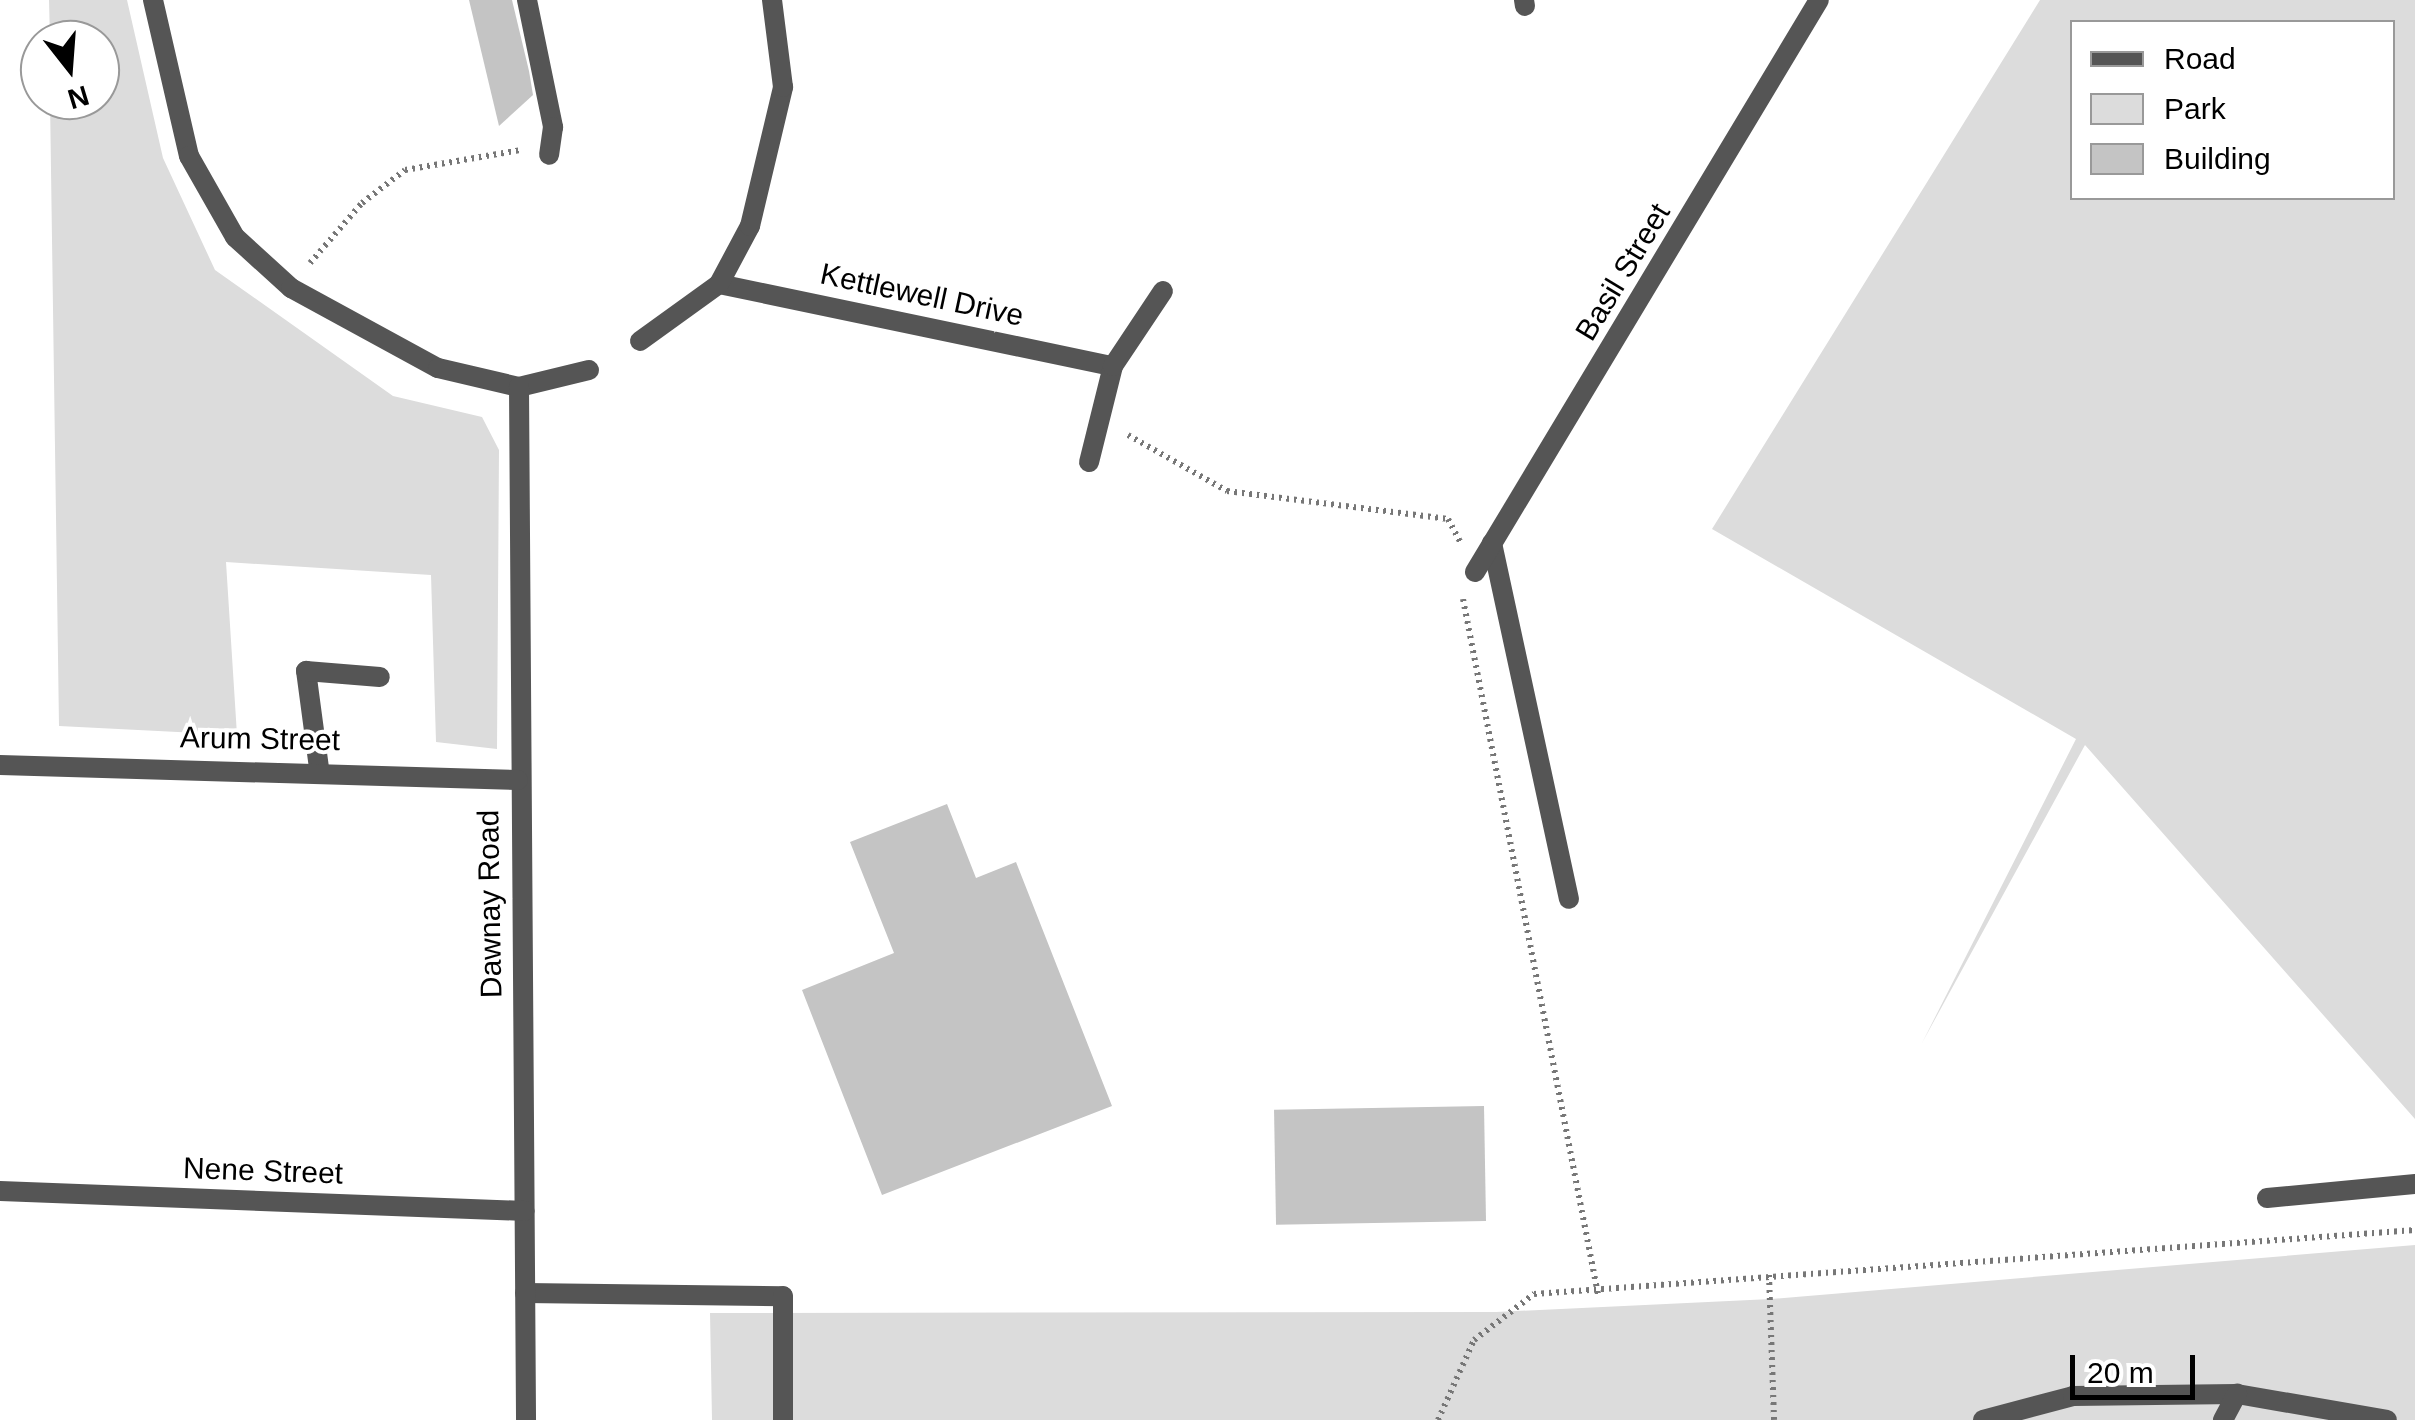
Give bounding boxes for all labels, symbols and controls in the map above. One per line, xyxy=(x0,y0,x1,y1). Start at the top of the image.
north arrow xyxy=(20,20,120,120)
legend xyxy=(2070,20,2395,200)
text: Road xyxy=(2164,42,2236,75)
text: N xyxy=(64,79,93,115)
text: Park xyxy=(2164,92,2226,125)
text: Building xyxy=(2164,142,2271,175)
street label: Basil Street xyxy=(1568,197,1678,347)
street label: Kettlewell Drive xyxy=(817,256,1027,334)
street label: Arum Street xyxy=(180,720,340,758)
street label: Dawnay Road xyxy=(470,809,510,999)
street label: Nene Street xyxy=(182,1150,344,1192)
scale bar xyxy=(2075,1335,2200,1397)
text: 20 m xyxy=(2087,1356,2154,1389)

